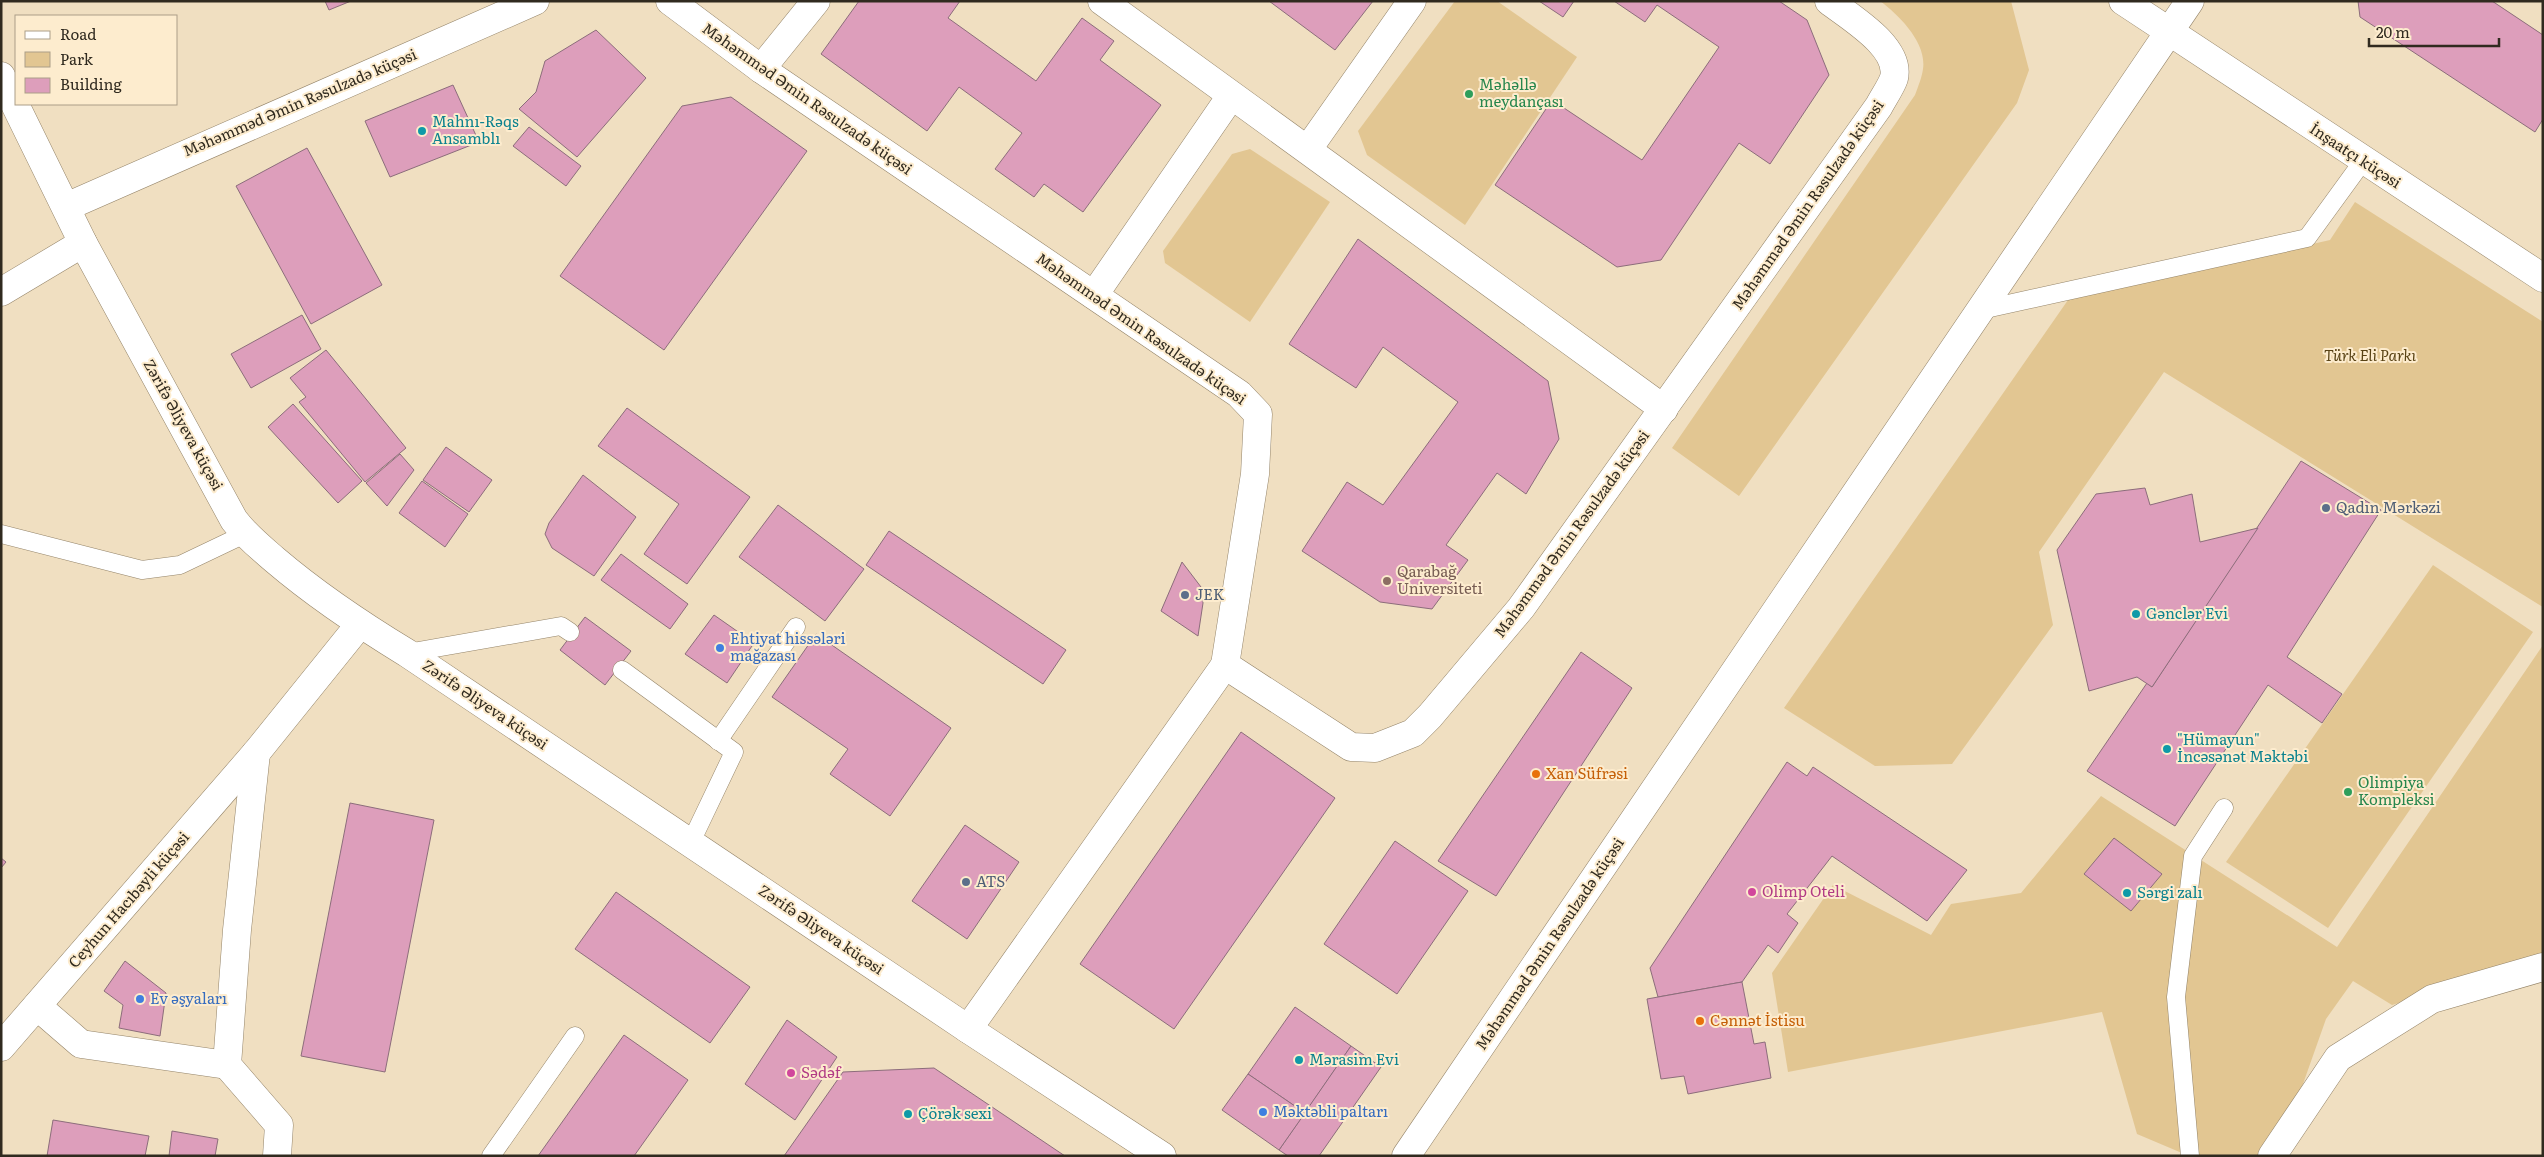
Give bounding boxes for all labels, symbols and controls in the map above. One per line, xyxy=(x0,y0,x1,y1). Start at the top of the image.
legend xyxy=(15,15,178,105)
scale bar xyxy=(2369,15,2499,47)
street label: Məhəmməd Əmin Rəsulzadə küçəsi xyxy=(698,16,918,179)
text: 20 m xyxy=(2376,20,2410,43)
text: Road xyxy=(60,22,96,45)
street label: Məhəmməd Əmin Rəsulzadə küçəsi xyxy=(179,42,420,161)
text: Park xyxy=(60,47,94,70)
text: Building xyxy=(60,72,122,95)
place label: Məhəllə meydançası xyxy=(1479,72,1564,112)
marker: Məhəllə meydançası xyxy=(1463,88,1475,100)
street label: Məhəmməd Əmin Rəsulzadə küçəsi xyxy=(1725,94,1888,314)
place label: Mahnı-Rəqs Ansamblı xyxy=(432,109,519,149)
street label: İnşaatçı küçəsi xyxy=(2305,116,2406,193)
marker: Mahnı-Rəqs Ansamblı xyxy=(416,125,428,137)
street label: Məhəmməd Əmin Rəsulzadə küçəsi xyxy=(1032,246,1252,409)
park label: Türk Eli Parkı xyxy=(2324,343,2417,366)
street label: Zərifə Əliyeva küçəsi xyxy=(139,354,230,494)
street label: Məhəmməd Əmin Rəsulzadə küçəsi xyxy=(1487,425,1654,642)
place label: Qadın Mərkəzi xyxy=(2336,495,2441,518)
marker: Qadın Mərkəzi xyxy=(2320,502,2332,514)
place label: Qarabağ Universiteti xyxy=(1397,559,1483,599)
marker: Qarabağ Universiteti xyxy=(1381,575,1393,587)
place label: JEK xyxy=(1195,582,1225,605)
marker: JEK xyxy=(1179,589,1191,601)
place label: Gənclər Evi xyxy=(2146,601,2228,624)
marker: Gənclər Evi xyxy=(2130,608,2142,620)
place label: Ehtiyat hissələri mağazası xyxy=(730,626,846,666)
marker: Ehtiyat hissələri mağazası xyxy=(714,642,726,654)
street label: Zərifə Əliyeva küçəsi xyxy=(418,653,553,754)
place label: "Hümayun" İncəsənət Məktəbi xyxy=(2177,727,2308,767)
marker: "Hümayun" İncəsənət Məktəbi xyxy=(2161,743,2173,755)
place label: Xan Süfrəsi xyxy=(1546,761,1628,784)
marker: Xan Süfrəsi xyxy=(1530,768,1542,780)
place label: Olimpiya Kompleksi xyxy=(2358,770,2434,810)
marker: Olimpiya Kompleksi xyxy=(2342,786,2354,798)
street label: Ceyhun Hacıbəyli küçəsi xyxy=(62,826,194,972)
street label: Məhəmməd Əmin Rəsulzadə küçəsi xyxy=(1469,832,1629,1054)
place label: ATS xyxy=(976,869,1005,892)
marker: ATS xyxy=(960,876,972,888)
street label: Zərifə Əliyeva küçəsi xyxy=(754,878,889,979)
place label: Olimp Oteli xyxy=(1762,879,1845,902)
place label: Sərgi zalı xyxy=(2137,880,2203,903)
marker: Olimp Oteli xyxy=(1746,886,1758,898)
marker: Sərgi zalı xyxy=(2121,887,2133,899)
place label: Ev əşyaları xyxy=(150,986,227,1009)
marker: Ev əşyaları xyxy=(134,993,146,1005)
place label: Cənnət İstisu xyxy=(1710,1008,1805,1031)
marker: Cənnət İstisu xyxy=(1694,1015,1706,1027)
place label: Mərasim Evi xyxy=(1309,1047,1399,1070)
marker: Mərasim Evi xyxy=(1293,1054,1305,1066)
place label: Sədəf xyxy=(801,1060,842,1083)
marker: Sədəf xyxy=(785,1067,797,1079)
place label: Məktəbli paltarı xyxy=(1273,1099,1388,1122)
place label: Çörək sexi xyxy=(918,1101,992,1124)
marker: Məktəbli paltarı xyxy=(1257,1106,1269,1118)
marker: Çörək sexi xyxy=(902,1108,914,1120)

